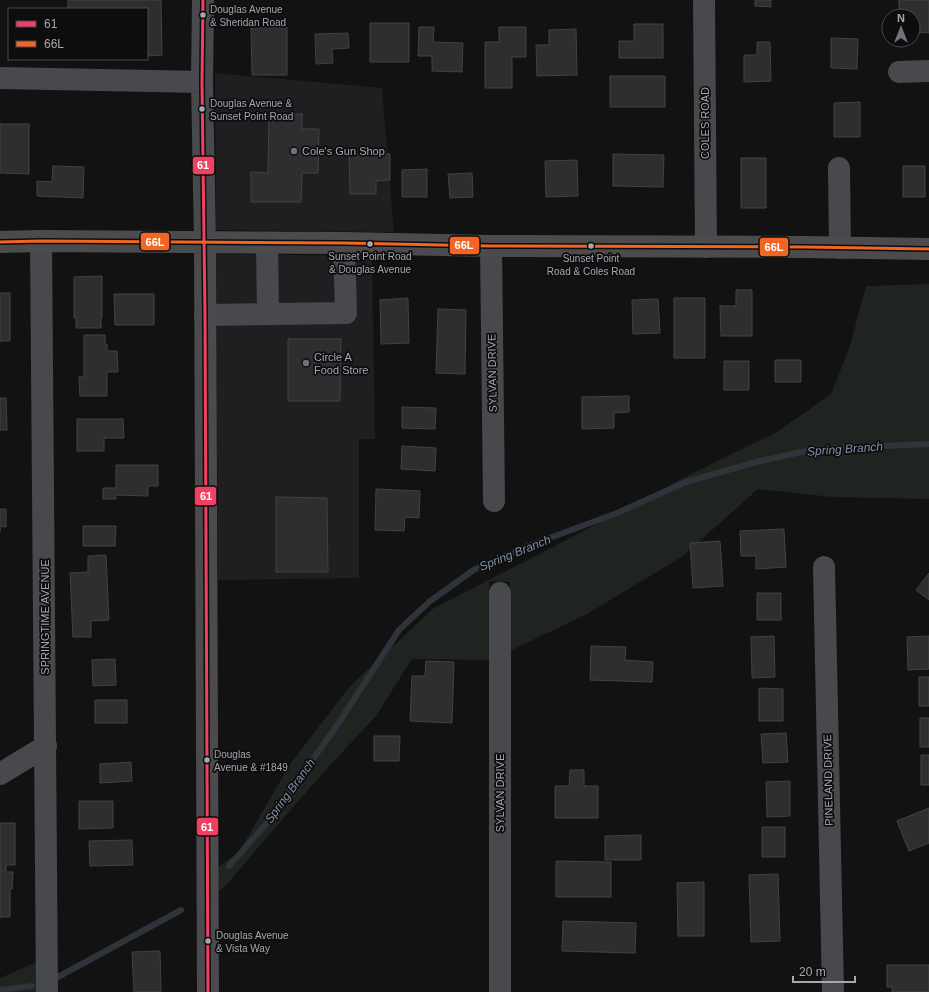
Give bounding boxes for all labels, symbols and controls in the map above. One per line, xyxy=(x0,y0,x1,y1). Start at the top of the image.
place label: Douglas Avenue & Sheridan Road xyxy=(210,4,286,28)
legend xyxy=(8,8,148,60)
north arrow xyxy=(881,8,921,48)
marker: Douglas Avenue & Sheridan Road xyxy=(198,10,208,20)
text: N xyxy=(897,12,905,24)
text: 61 xyxy=(44,17,58,31)
text: 66L xyxy=(44,37,64,51)
street label: COLES ROAD xyxy=(699,87,711,159)
place label: Douglas Avenue & Sunset Point Road xyxy=(210,98,293,122)
marker: Douglas Avenue & Sunset Point Road xyxy=(197,104,207,114)
place label: Cole's Gun Shop xyxy=(302,145,385,157)
marker: Cole's Gun Shop xyxy=(289,146,299,156)
line badge: 61 xyxy=(192,156,215,175)
text: 61 xyxy=(197,159,209,171)
line badge: 66L xyxy=(140,232,170,251)
text: 66L xyxy=(146,236,165,248)
line badge: 66L xyxy=(449,236,480,255)
line badge: 66L xyxy=(759,237,789,257)
marker: Sunset Point Road & Douglas Avenue xyxy=(365,239,375,249)
text: 66L xyxy=(455,239,474,251)
marker: Sunset Point Road & Coles Road xyxy=(586,241,596,251)
text: 66L xyxy=(765,241,784,253)
place label: Sunset Point Road & Douglas Avenue xyxy=(328,251,412,275)
place label: Sunset Point Road & Coles Road xyxy=(547,253,635,277)
street label: SYLVAN DRIVE xyxy=(485,334,499,412)
place label: Circle A Food Store xyxy=(314,351,368,376)
marker: Circle A Food Store xyxy=(301,358,311,368)
water label: Spring Branch xyxy=(807,439,884,459)
line badge: 61 xyxy=(194,486,217,506)
text: 61 xyxy=(200,490,212,502)
water label: Spring Branch xyxy=(477,532,553,574)
street label: SPRINGTIME AVENUE xyxy=(39,559,51,675)
street label: PINELAND DRIVE xyxy=(821,734,835,826)
place label: Douglas Avenue & #1849 xyxy=(214,749,288,773)
street label: SYLVAN DRIVE xyxy=(494,754,506,832)
marker: Douglas Avenue & #1849 xyxy=(202,755,212,765)
water label: Spring Branch xyxy=(262,756,318,826)
line badge: 61 xyxy=(196,817,219,836)
text: 61 xyxy=(201,821,213,833)
place label: Douglas Avenue & Vista Way xyxy=(216,930,289,954)
marker: Douglas Avenue & Vista Way xyxy=(203,936,213,946)
scale bar xyxy=(793,958,855,984)
text: 20 m xyxy=(799,965,826,979)

